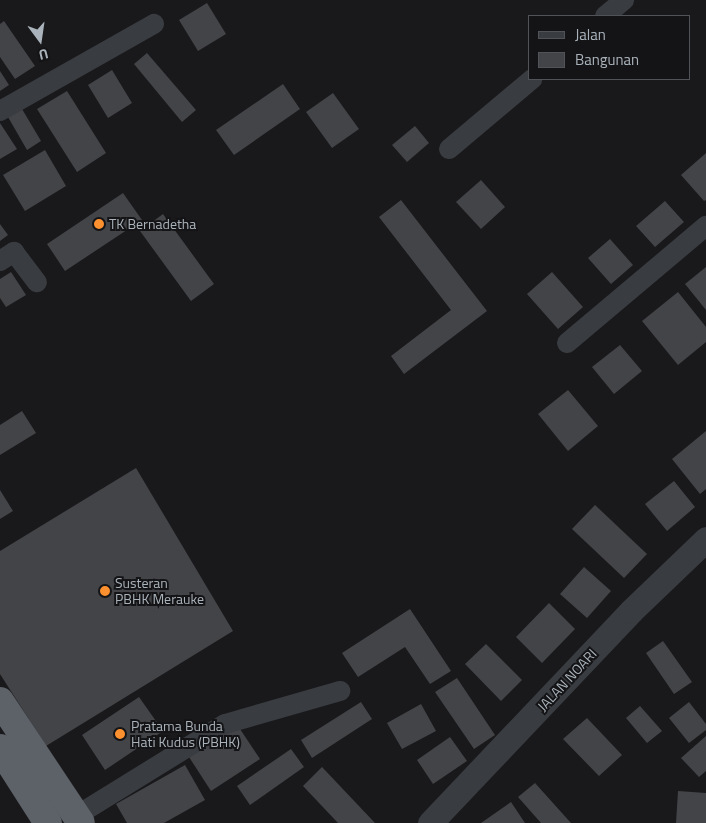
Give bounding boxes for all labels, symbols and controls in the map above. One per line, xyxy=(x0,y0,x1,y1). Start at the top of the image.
north arrow xyxy=(15,15,65,65)
legend xyxy=(528,15,691,80)
text: Jalan xyxy=(575,23,606,46)
text: U xyxy=(37,44,51,66)
text: Bangunan xyxy=(575,48,639,71)
place label: TK Bernadetha xyxy=(109,216,196,232)
marker: TK Bernadetha xyxy=(93,218,105,230)
place label: Susteran PBHK Merauke xyxy=(115,575,204,608)
marker: Susteran PBHK Merauke xyxy=(99,585,111,597)
street label: JALAN NOARI xyxy=(534,645,600,715)
place label: Pratama Bunda Hati Kudus (PBHK) xyxy=(131,718,240,750)
marker: Pratama Bunda Hati Kudus (PBHK) xyxy=(113,727,127,741)

